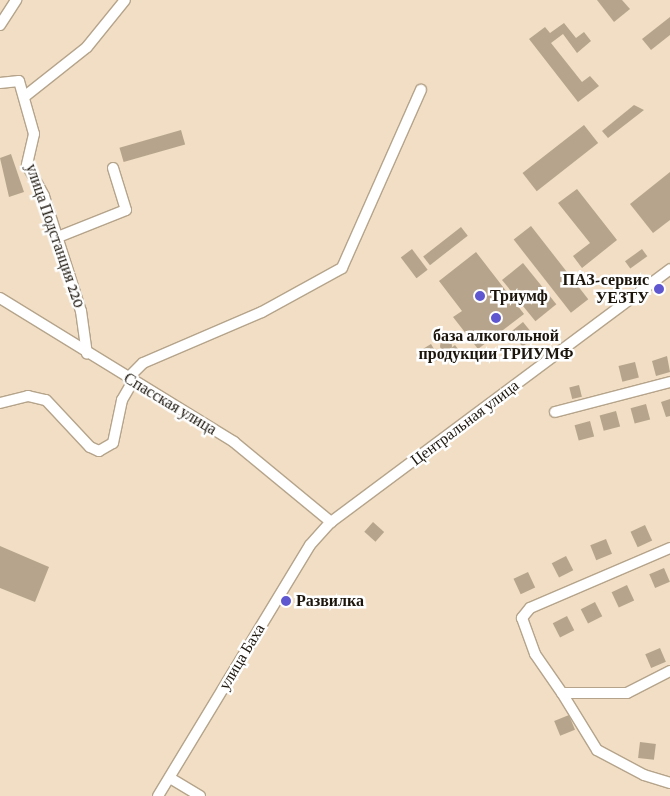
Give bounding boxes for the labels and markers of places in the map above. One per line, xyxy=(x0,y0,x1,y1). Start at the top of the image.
place label: ПАЗ-сервис УЕЗТУ xyxy=(563,270,649,308)
marker: ПАЗ-сервис УЕЗТУ xyxy=(653,283,665,295)
place label: Триумф xyxy=(490,286,548,306)
marker: Триумф xyxy=(474,290,486,302)
marker: база алкогольной продукции ТРИУМФ xyxy=(490,312,502,324)
place label: база алкогольной продукции ТРИУМФ xyxy=(419,326,573,364)
place label: Развилка xyxy=(296,591,364,611)
marker: Развилка xyxy=(280,595,292,607)

